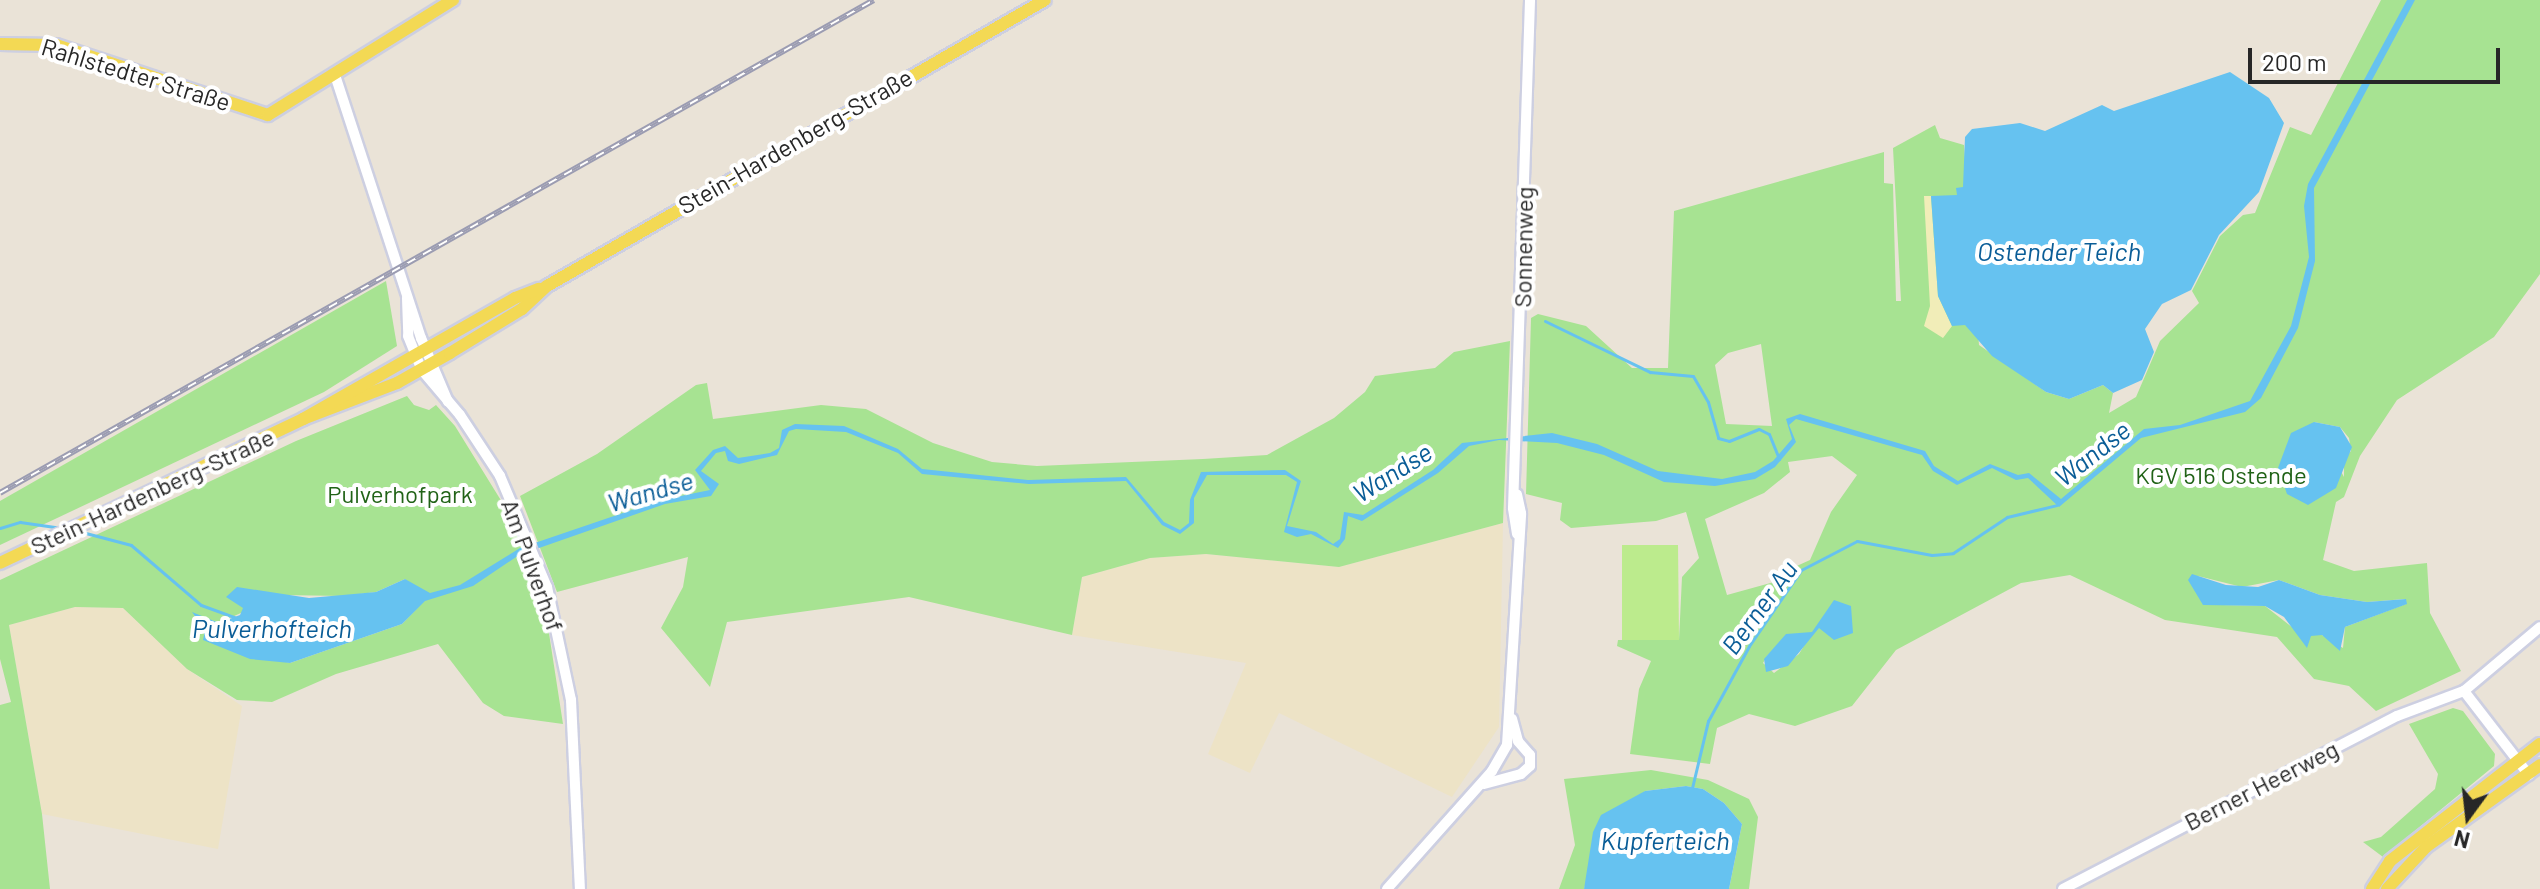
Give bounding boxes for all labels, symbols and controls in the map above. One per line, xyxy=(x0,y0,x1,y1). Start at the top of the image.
street label: Rahlstedter Straße xyxy=(38,32,234,116)
scale bar xyxy=(2252,32,2504,82)
text: 200 m xyxy=(2262,47,2327,76)
street label: Stein-Hardenberg-Straße xyxy=(673,62,917,220)
street label: Sonnenweg xyxy=(1508,186,1538,308)
water label: Ostender Teich xyxy=(1977,235,2141,267)
water label: Wandse xyxy=(2048,414,2136,492)
street label: Stein-Hardenberg-Straße xyxy=(26,422,278,560)
water label: Wandse xyxy=(1347,436,1437,508)
park label: KGV 516 Ostende xyxy=(2135,461,2307,489)
water label: Wandse xyxy=(604,464,696,518)
park label: Pulverhofpark xyxy=(327,480,473,508)
street label: Am Pulverhof xyxy=(496,495,570,635)
water label: Berner Au xyxy=(1715,554,1803,660)
water label: Pulverhofteich xyxy=(192,612,352,644)
street label: Berner Heerweg xyxy=(2179,734,2343,836)
north arrow xyxy=(2428,777,2508,857)
water label: Kupferteich xyxy=(1601,824,1729,856)
text: N xyxy=(2451,826,2472,855)

